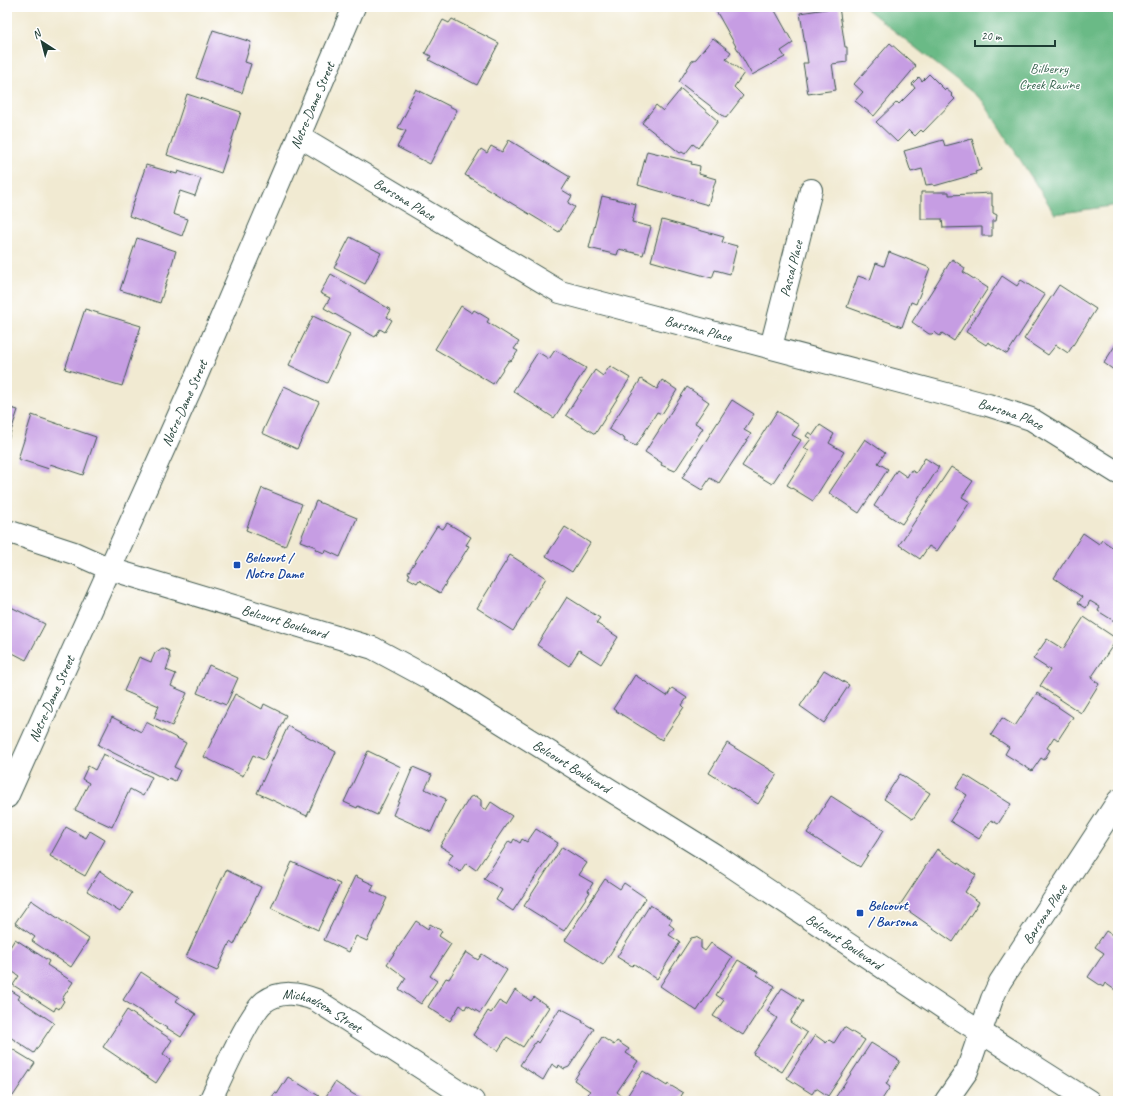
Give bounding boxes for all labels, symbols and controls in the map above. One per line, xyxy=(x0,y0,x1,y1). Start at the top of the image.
north arrow xyxy=(22,22,62,62)
scale bar xyxy=(975,22,1055,48)
text: N xyxy=(29,25,45,42)
text: 20 m xyxy=(981,28,1003,44)
street label: Notre-Dame Street xyxy=(287,58,339,151)
park label: Bilberry Creek Ravine xyxy=(1019,60,1080,93)
street label: Barsona Place xyxy=(371,175,439,225)
street label: Pascal Place xyxy=(776,237,807,299)
street label: Barsona Place xyxy=(663,312,735,346)
street label: Notre-Dame Street xyxy=(158,356,212,449)
street label: Barsona Place xyxy=(976,395,1048,434)
place label: Belcourt / Notre Dame xyxy=(245,549,305,582)
marker: Belcourt / Notre Dame xyxy=(232,560,242,570)
street label: Belcourt Boulevard xyxy=(240,601,331,643)
street label: Notre-Dame Street xyxy=(25,652,79,744)
street label: Belcourt Boulevard xyxy=(530,736,616,798)
street label: Barsona Place xyxy=(1019,880,1071,947)
place label: Belcourt / Barsona xyxy=(868,897,918,930)
marker: Belcourt / Barsona xyxy=(855,908,865,918)
street label: Belcourt Boulevard xyxy=(803,910,887,975)
street label: Michaelsem Street xyxy=(282,986,366,1037)

